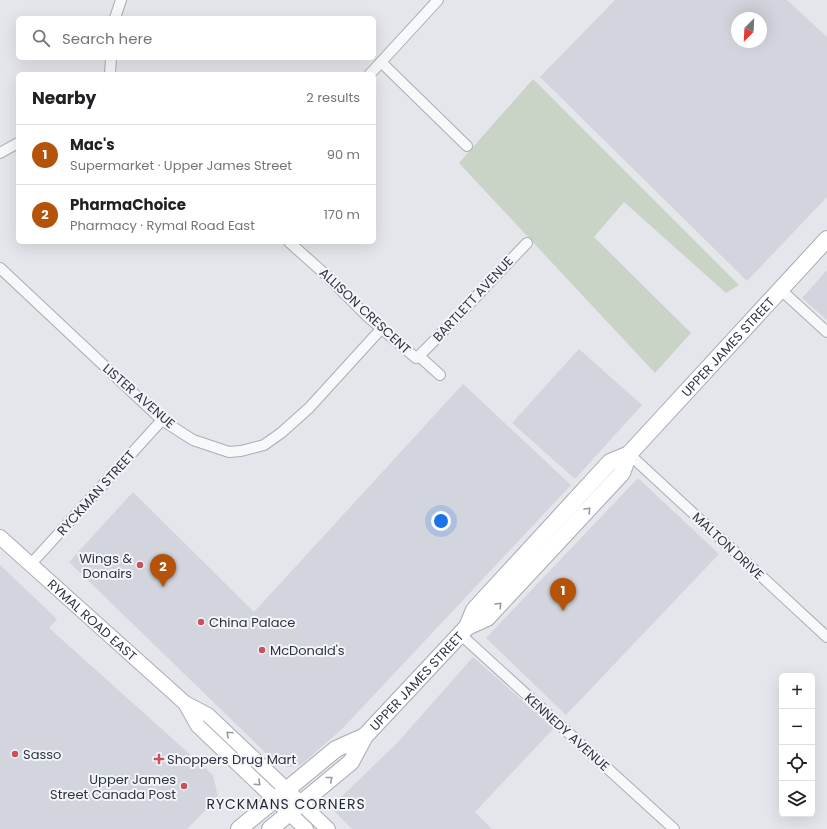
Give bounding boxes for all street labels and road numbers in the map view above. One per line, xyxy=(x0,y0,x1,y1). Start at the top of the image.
street label: BARTLETT AVENUE xyxy=(428,252,518,346)
street label: ALLISON CRESCENT xyxy=(315,264,415,358)
street label: UPPER JAMES STREET xyxy=(677,293,779,401)
street label: LISTER AVENUE xyxy=(99,359,179,433)
street label: RYCKMAN STREET xyxy=(53,446,139,540)
street label: MALTON DRIVE xyxy=(688,508,768,584)
street label: RYMAL ROAD EAST xyxy=(43,575,141,665)
street label: UPPER JAMES STREET xyxy=(365,627,468,735)
street label: KENNEDY AVENUE xyxy=(520,689,614,775)

